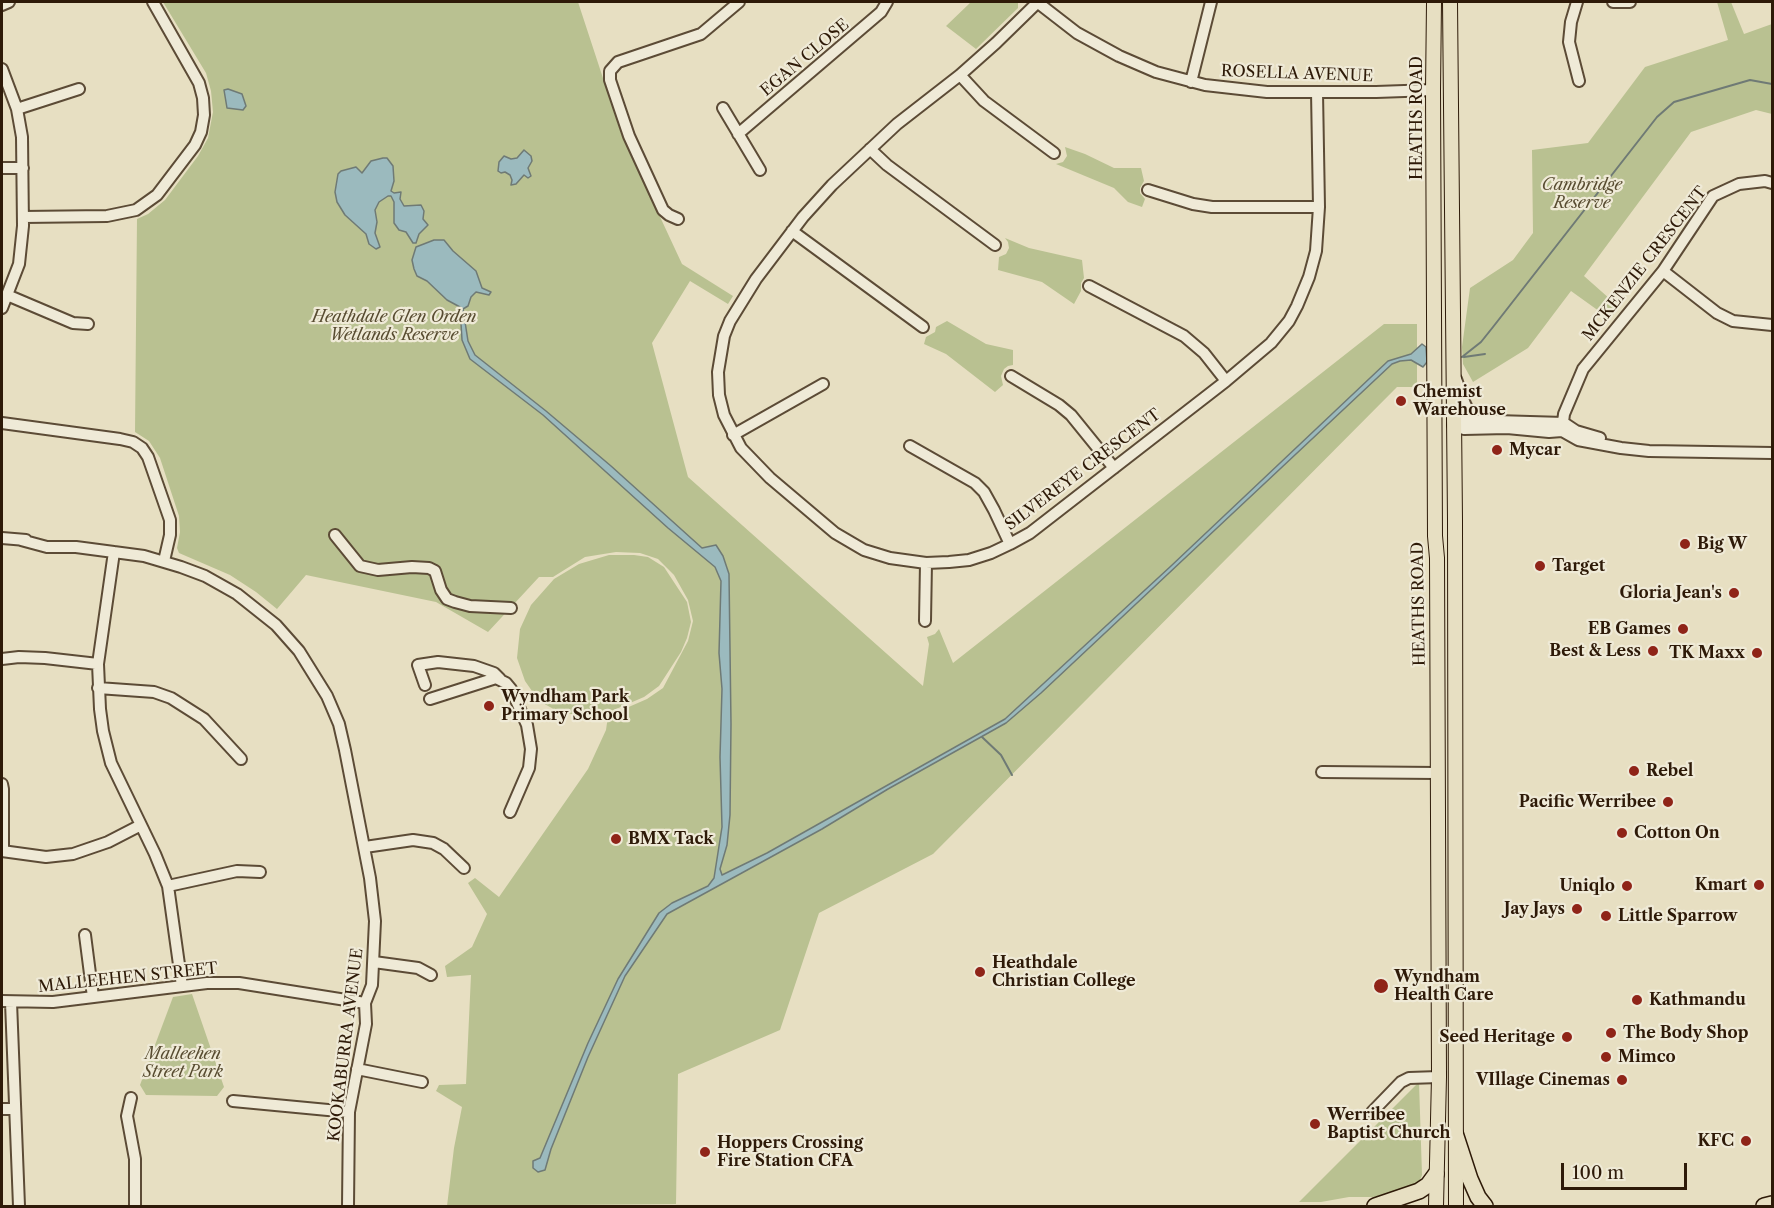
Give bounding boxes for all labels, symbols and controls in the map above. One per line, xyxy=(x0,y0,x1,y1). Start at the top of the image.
street label: EGAN CLOSE xyxy=(757,15,853,101)
street label: HEATHS ROAD xyxy=(1407,56,1427,180)
street label: ROSELLA AVENUE xyxy=(1221,62,1373,86)
park label: Cambridge Reserve xyxy=(1542,175,1622,213)
street label: MCKENZIE CRESCENT xyxy=(1579,183,1711,345)
park label: Heathdale Glen Orden Wetlands Reserve xyxy=(312,307,476,345)
place label: Chemist Warehouse xyxy=(1413,382,1506,420)
marker: Chemist Warehouse xyxy=(1394,394,1408,408)
street label: SILVEREYE CRESCENT xyxy=(1001,405,1165,535)
place label: Mycar xyxy=(1509,440,1561,460)
marker: Mycar xyxy=(1490,443,1504,457)
place label: Big W xyxy=(1697,534,1747,554)
marker: Big W xyxy=(1678,537,1692,551)
street label: HEATHS ROAD xyxy=(1408,542,1430,666)
place label: Target xyxy=(1552,556,1605,576)
marker: Target xyxy=(1533,559,1547,573)
place label: Gloria Jean's xyxy=(1619,583,1722,603)
marker: Gloria Jean's xyxy=(1727,586,1741,600)
place label: EB Games xyxy=(1588,619,1671,639)
marker: EB Games xyxy=(1676,622,1690,636)
place label: Best & Less xyxy=(1549,641,1641,661)
place label: TK Maxx xyxy=(1669,643,1745,663)
marker: Best & Less xyxy=(1646,644,1660,658)
marker: TK Maxx xyxy=(1750,646,1764,660)
place label: Wyndham Park Primary School xyxy=(501,687,629,725)
marker: Wyndham Park Primary School xyxy=(482,699,496,713)
place label: Rebel xyxy=(1646,761,1693,781)
marker: Rebel xyxy=(1627,764,1641,778)
place label: Pacific Werribee xyxy=(1519,792,1656,812)
marker: Pacific Werribee xyxy=(1661,795,1675,809)
place label: Cotton On xyxy=(1634,823,1720,843)
marker: Cotton On xyxy=(1615,826,1629,840)
place label: BMX Tack xyxy=(628,829,714,849)
marker: BMX Tack xyxy=(609,832,623,846)
place label: Kmart xyxy=(1695,875,1747,895)
place label: Uniqlo xyxy=(1559,876,1615,896)
marker: Kmart xyxy=(1752,878,1766,892)
marker: Uniqlo xyxy=(1620,879,1634,893)
place label: Jay Jays xyxy=(1504,899,1565,919)
marker: Jay Jays xyxy=(1570,902,1584,916)
place label: Little Sparrow xyxy=(1618,906,1737,926)
marker: Little Sparrow xyxy=(1599,909,1613,923)
street label: KOOKABURRA AVENUE xyxy=(325,947,367,1143)
place label: Heathdale Christian College xyxy=(992,953,1136,991)
street label: MALLEEHEN STREET xyxy=(37,959,219,997)
marker: Heathdale Christian College xyxy=(973,965,987,979)
place label: Wyndham Health Care xyxy=(1394,967,1493,1005)
marker: Wyndham Health Care xyxy=(1372,977,1390,995)
place label: Kathmandu xyxy=(1649,990,1746,1010)
marker: Kathmandu xyxy=(1630,993,1644,1007)
place label: The Body Shop xyxy=(1623,1023,1748,1043)
marker: The Body Shop xyxy=(1604,1026,1618,1040)
place label: Seed Heritage xyxy=(1439,1027,1555,1047)
marker: Seed Heritage xyxy=(1560,1030,1574,1044)
park label: Malleehen Street Park xyxy=(143,1044,223,1082)
place label: Mimco xyxy=(1618,1047,1676,1067)
marker: Mimco xyxy=(1599,1050,1613,1064)
place label: VIllage Cinemas xyxy=(1476,1070,1610,1090)
marker: VIllage Cinemas xyxy=(1615,1073,1629,1087)
place label: Werribee Baptist Church xyxy=(1327,1105,1451,1143)
marker: Werribee Baptist Church xyxy=(1308,1117,1322,1131)
place label: KFC xyxy=(1698,1131,1734,1151)
place label: Hoppers Crossing Fire Station CFA xyxy=(717,1133,863,1171)
marker: KFC xyxy=(1739,1134,1753,1148)
marker: Hoppers Crossing Fire Station CFA xyxy=(698,1145,712,1159)
scale bar xyxy=(1564,1151,1690,1189)
text: 100 m xyxy=(1572,1162,1624,1184)

